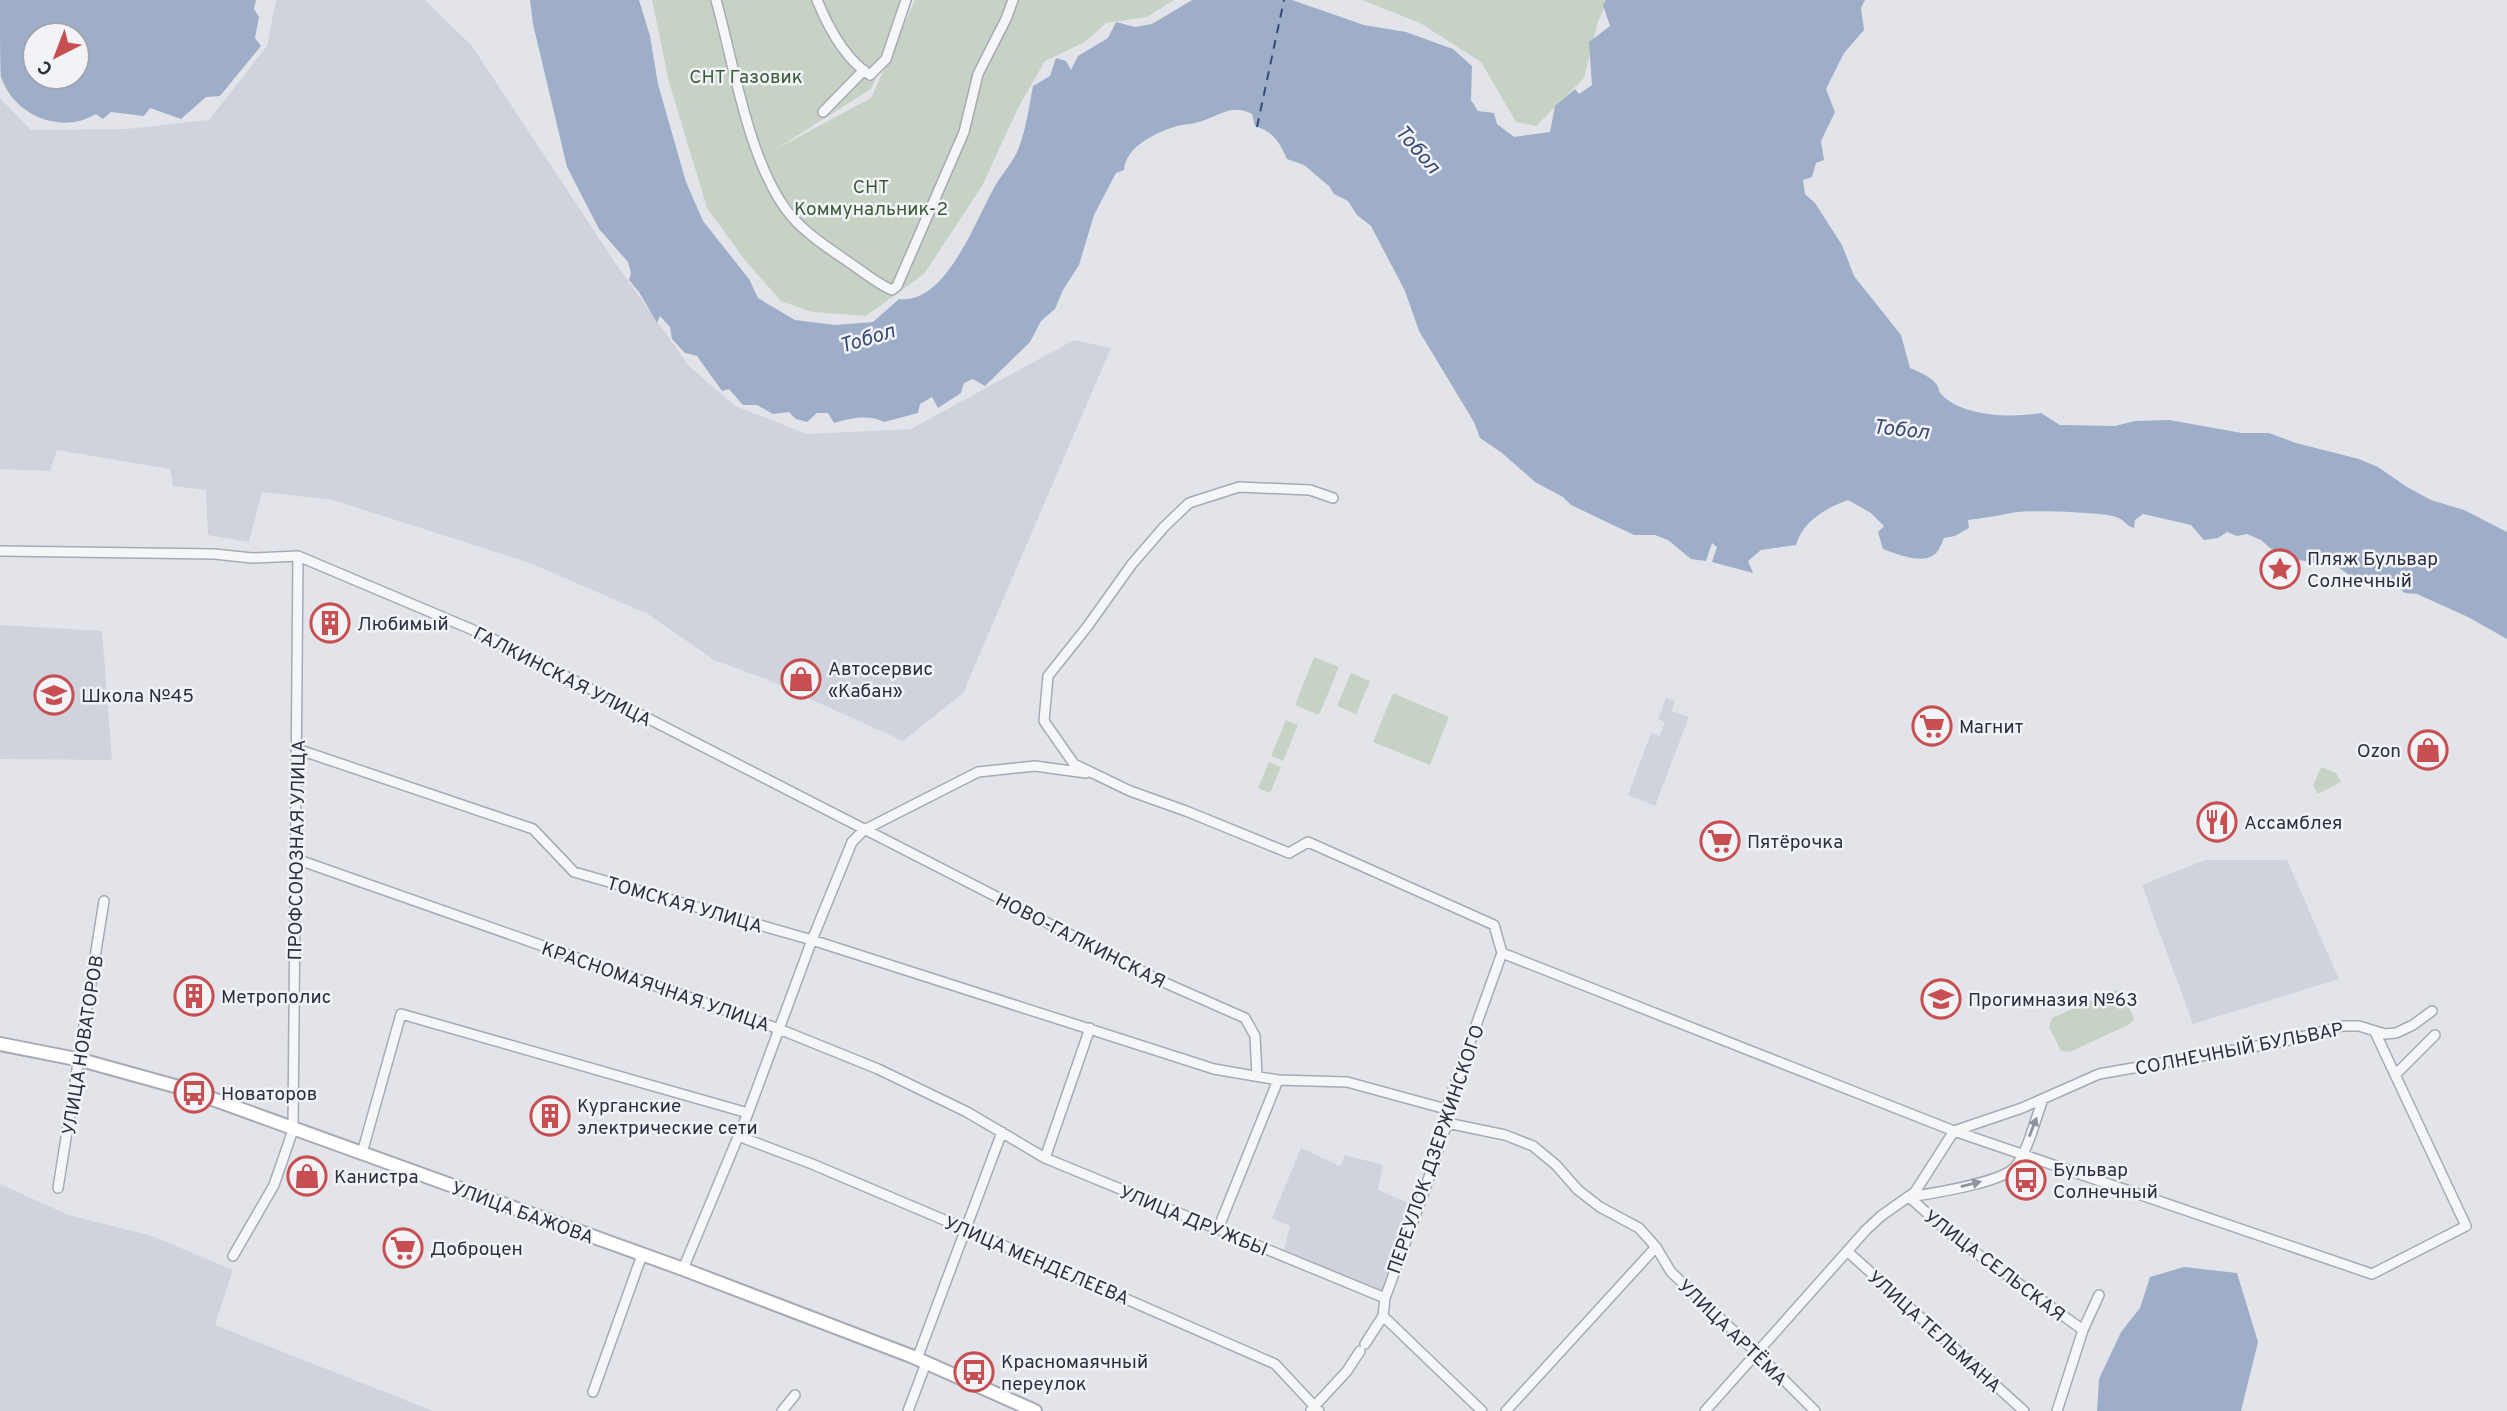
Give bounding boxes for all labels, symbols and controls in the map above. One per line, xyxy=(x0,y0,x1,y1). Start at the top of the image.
north arrow xyxy=(21,21,91,91)
text: С xyxy=(33,54,59,80)
park label: СНТ Газовик xyxy=(689,66,803,90)
water label: Тобол xyxy=(1388,120,1446,181)
park label: СНТ Коммунальник-2 xyxy=(794,176,948,222)
water label: Тобол xyxy=(837,318,899,361)
water label: Тобол xyxy=(1871,414,1931,447)
place icon: Пляж Бульвар Солнечный xyxy=(2259,548,2301,590)
place label: Пляж Бульвар Солнечный xyxy=(2307,548,2438,594)
building icon: Любимый xyxy=(309,602,351,644)
place label: Любимый xyxy=(357,613,449,637)
street label: ГАЛКИНСКАЯ УЛИЦА xyxy=(469,622,655,733)
shop icon: Автосервис «Кабан» xyxy=(780,658,822,700)
place label: Автосервис «Кабан» xyxy=(828,658,933,704)
school or university icon: Школа №45 xyxy=(33,674,75,716)
place label: Школа №45 xyxy=(81,685,194,709)
supermarket icon: Магнит xyxy=(1911,705,1953,747)
place label: Магнит xyxy=(1959,716,2024,740)
shop icon: Ozon xyxy=(2407,729,2449,771)
street label: ПРОФСОЮЗНАЯ УЛИЦА xyxy=(284,739,312,961)
place label: Ozon xyxy=(2357,740,2401,764)
restaurant icon: Ассамблея xyxy=(2196,801,2238,843)
place label: Ассамблея xyxy=(2244,812,2342,836)
supermarket icon: Пятёрочка xyxy=(1699,820,1741,862)
place label: Пятёрочка xyxy=(1747,831,1843,855)
street label: ТОМСКАЯ УЛИЦА xyxy=(604,872,765,940)
street label: НОВО-ГАЛКИНСКАЯ xyxy=(991,889,1169,995)
street label: КРАСНОМАЯЧНАЯ УЛИЦА xyxy=(538,937,773,1038)
street label: УЛИЦА НОВАТОРОВ xyxy=(58,954,110,1137)
building icon: Метрополис xyxy=(173,975,215,1017)
school or university icon: Прогимназия №63 xyxy=(1920,978,1962,1020)
place label: Метрополис xyxy=(221,986,331,1010)
place label: Прогимназия №63 xyxy=(1968,989,2138,1013)
street label: СОЛНЕЧНЫЙ БУЛЬВАР xyxy=(2133,1017,2346,1082)
street label: ПЕРЕУЛОК ДЗЕРЖИНСКОГО xyxy=(1383,1022,1491,1277)
bus stop icon: Новаторов xyxy=(173,1072,215,1114)
place label: Новаторов xyxy=(221,1083,317,1107)
building icon: Курганские электрические сети xyxy=(529,1095,571,1137)
place label: Курганские электрические сети xyxy=(577,1095,758,1141)
one-way arrow xyxy=(2027,1116,2038,1137)
shop icon: Канистра xyxy=(286,1155,328,1197)
bus stop icon: Бульвар Солнечный xyxy=(2005,1159,2047,1201)
place label: Бульвар Солнечный xyxy=(2053,1159,2158,1205)
place label: Канистра xyxy=(334,1166,418,1190)
street label: УЛИЦА БАЖОВА xyxy=(448,1177,597,1251)
one-way arrow xyxy=(1960,1178,1982,1189)
street label: УЛИЦА ДРУЖБЫ xyxy=(1115,1181,1271,1263)
street label: УЛИЦА СЕЛЬСКАЯ xyxy=(1918,1205,2069,1328)
street label: УЛИЦА МЕНДЕЛЕЕВА xyxy=(940,1212,1132,1312)
supermarket icon: Доброцен xyxy=(382,1227,424,1269)
place label: Доброцен xyxy=(430,1238,523,1262)
street label: УЛИЦА ТЕЛЬМАНА xyxy=(1862,1266,2006,1399)
street label: УЛИЦА АРТЁМА xyxy=(1672,1274,1792,1392)
bus stop icon: Красномаячный переулок xyxy=(953,1351,995,1393)
place label: Красномаячный переулок xyxy=(1001,1351,1148,1397)

